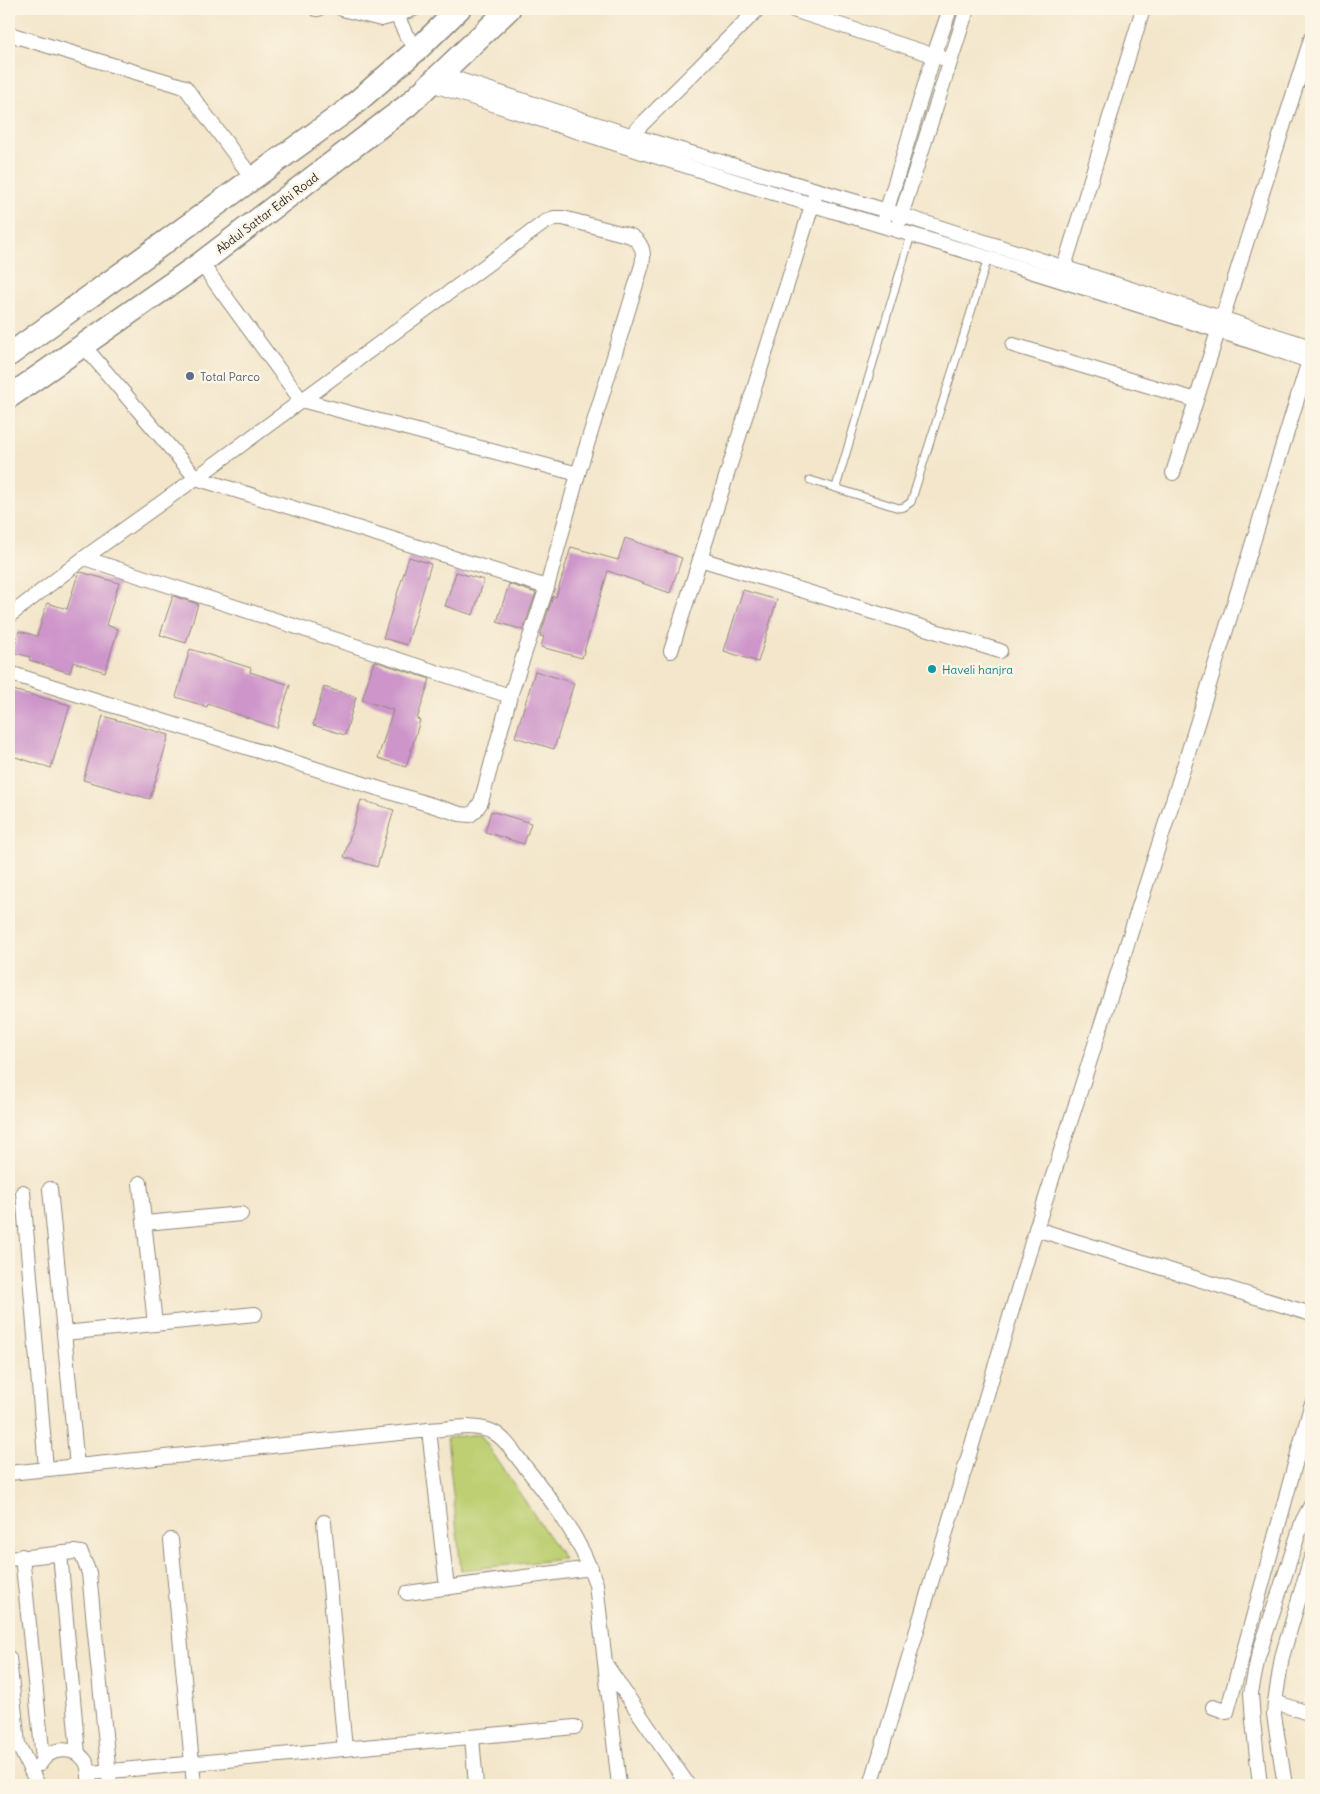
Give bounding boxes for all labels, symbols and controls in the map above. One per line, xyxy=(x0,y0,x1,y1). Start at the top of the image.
street label: Abdul Sattar Edhi Road xyxy=(213,169,321,257)
place label: Total Parco xyxy=(200,369,260,384)
marker: Total Parco xyxy=(184,370,196,382)
place label: Haveli hanjra xyxy=(942,662,1013,677)
marker: Haveli hanjra xyxy=(926,663,938,675)

